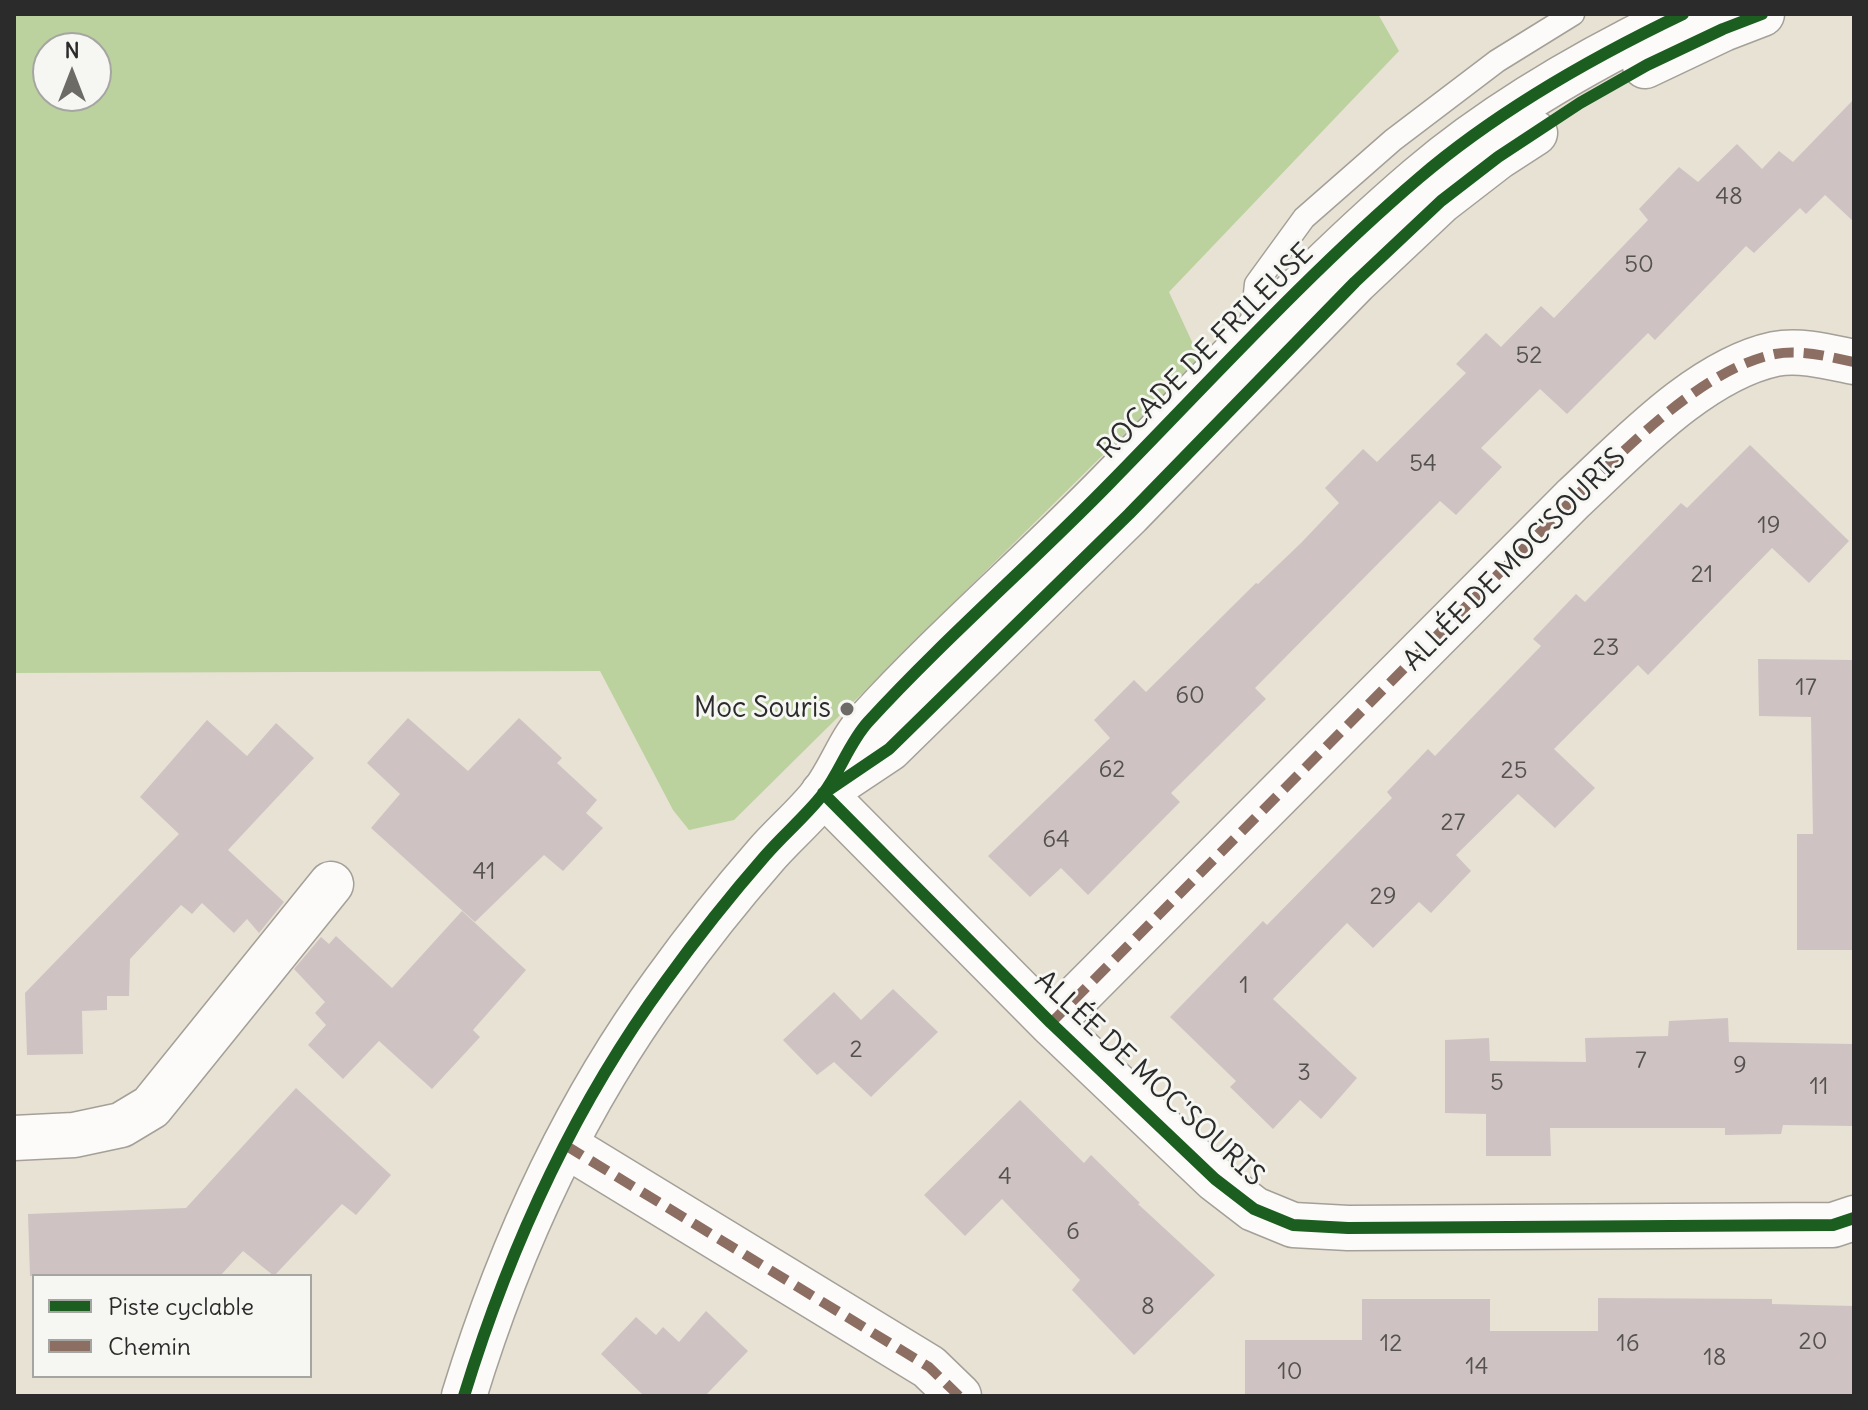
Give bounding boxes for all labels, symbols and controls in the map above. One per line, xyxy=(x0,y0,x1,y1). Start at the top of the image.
north arrow xyxy=(32,32,112,112)
text: N xyxy=(64,36,80,64)
house number: 48 xyxy=(1715,183,1743,211)
street label: ROCADE DE FRILEUSE xyxy=(1091,237,1321,467)
house number: 50 xyxy=(1624,251,1654,279)
house number: 52 xyxy=(1516,342,1542,370)
street label: ALLÉE DE MOC'SOURIS xyxy=(1397,442,1633,678)
house number: 54 xyxy=(1409,450,1437,478)
house number: 19 xyxy=(1757,512,1781,540)
house number: 21 xyxy=(1691,561,1713,589)
house number: 23 xyxy=(1593,634,1619,662)
house number: 17 xyxy=(1795,674,1817,702)
house number: 60 xyxy=(1175,682,1205,710)
place label: Moc Souris xyxy=(694,692,831,726)
marker: Moc Souris xyxy=(838,700,856,718)
house number: 62 xyxy=(1099,756,1125,784)
house number: 25 xyxy=(1501,757,1527,785)
house number: 27 xyxy=(1441,809,1465,837)
house number: 64 xyxy=(1042,826,1070,854)
house number: 41 xyxy=(472,858,496,886)
house number: 29 xyxy=(1370,883,1396,911)
street label: ALLÉE DE MOC'SOURIS xyxy=(1027,964,1271,1194)
house number: 1 xyxy=(1239,972,1249,1000)
house number: 2 xyxy=(849,1036,863,1064)
house number: 7 xyxy=(1635,1047,1647,1075)
house number: 9 xyxy=(1733,1052,1747,1080)
house number: 3 xyxy=(1297,1059,1311,1087)
house number: 5 xyxy=(1490,1069,1504,1097)
house number: 11 xyxy=(1809,1073,1829,1101)
house number: 4 xyxy=(998,1163,1012,1191)
house number: 6 xyxy=(1066,1218,1080,1246)
legend xyxy=(32,1274,312,1378)
text: Piste cyclable xyxy=(108,1291,254,1321)
house number: 8 xyxy=(1141,1293,1155,1321)
house number: 20 xyxy=(1799,1328,1827,1356)
house number: 12 xyxy=(1380,1330,1402,1358)
house number: 16 xyxy=(1616,1330,1640,1358)
text: Chemin xyxy=(108,1331,191,1361)
house number: 18 xyxy=(1703,1344,1727,1372)
house number: 14 xyxy=(1465,1353,1489,1381)
house number: 10 xyxy=(1277,1358,1303,1386)

